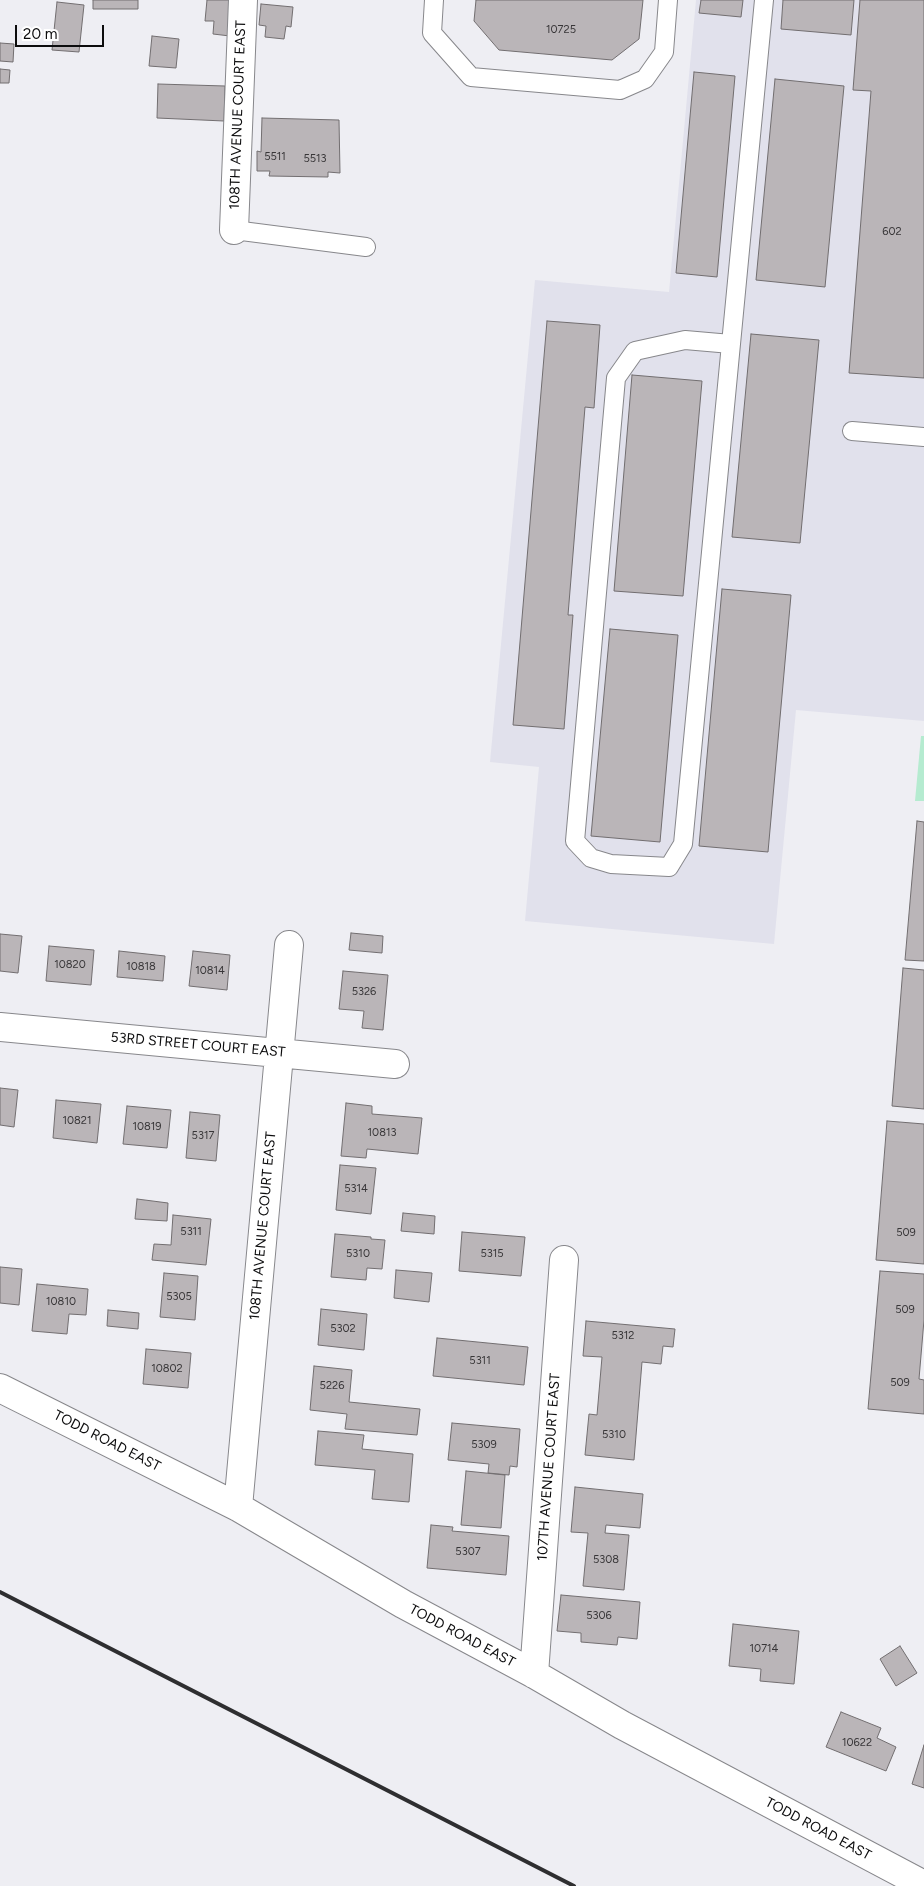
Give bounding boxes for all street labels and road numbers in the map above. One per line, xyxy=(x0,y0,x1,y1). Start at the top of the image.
street label: 108TH AVENUE COURT EAST xyxy=(226,20,250,210)
street label: 53RD STREET COURT EAST xyxy=(110,1029,286,1061)
street label: 108TH AVENUE COURT EAST xyxy=(246,1131,280,1321)
street label: 107TH AVENUE COURT EAST xyxy=(534,1373,564,1561)
street label: TODD ROAD EAST xyxy=(51,1407,163,1475)
street label: TODD ROAD EAST xyxy=(406,1601,518,1671)
street label: TODD ROAD EAST xyxy=(762,1794,874,1864)

